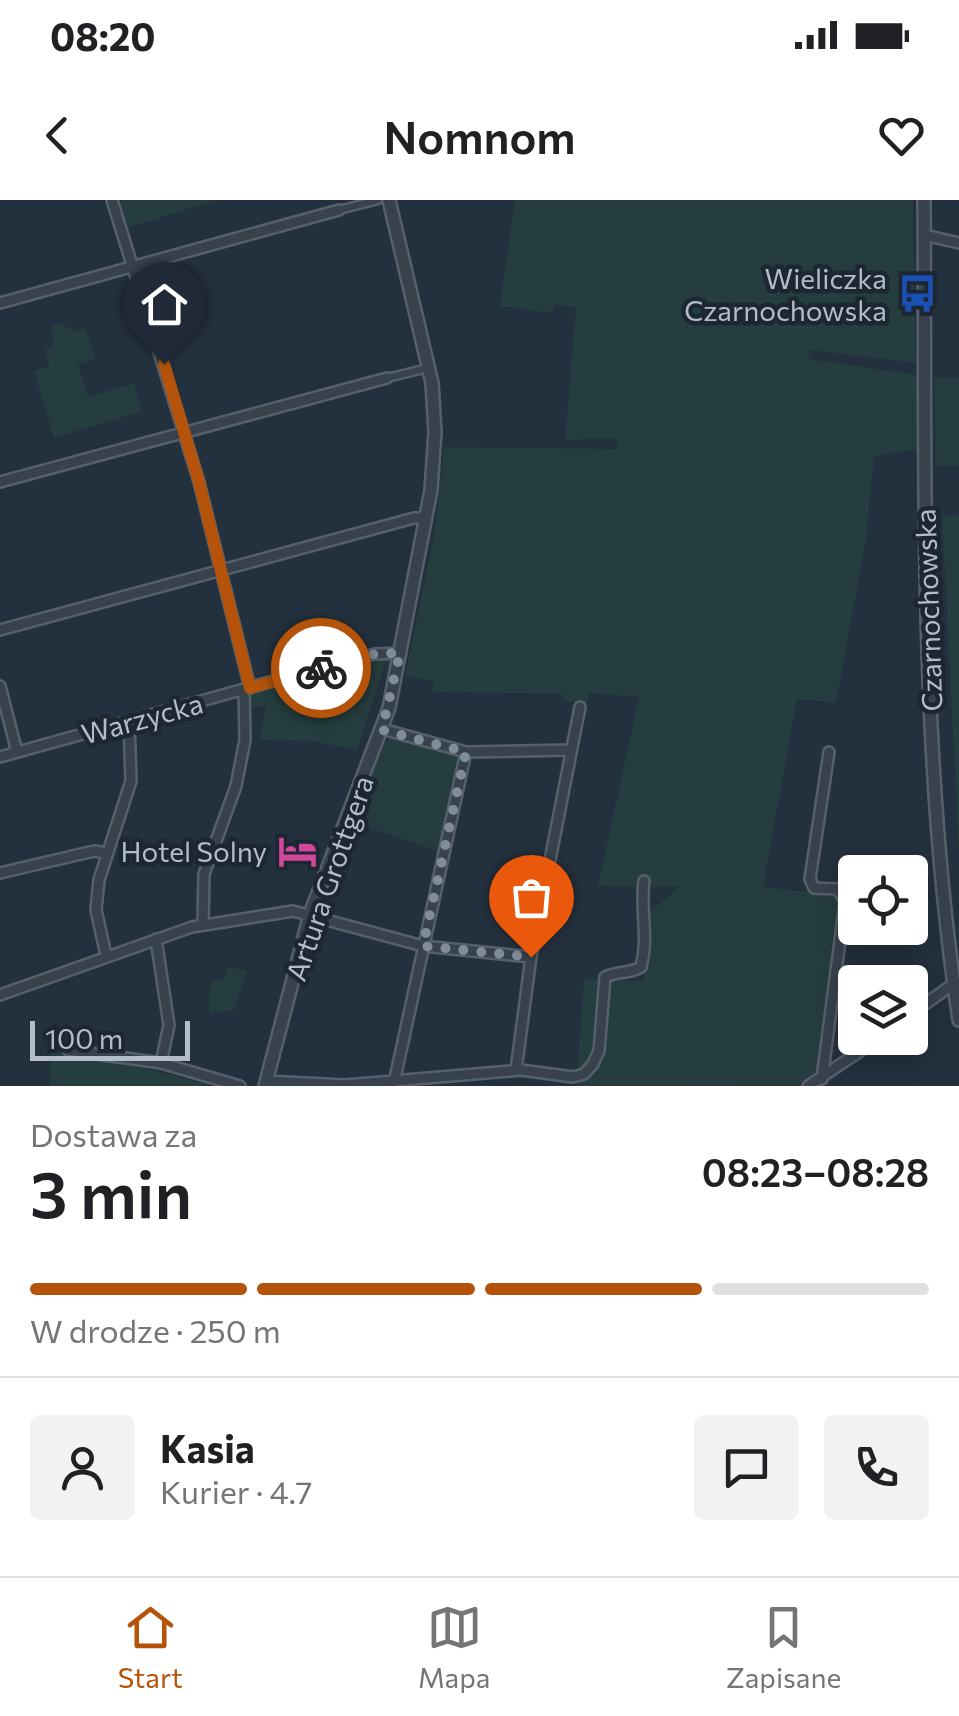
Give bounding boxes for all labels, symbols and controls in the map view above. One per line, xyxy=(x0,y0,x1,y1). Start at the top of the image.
text: 08:20 xyxy=(50,12,155,59)
icon: back xyxy=(30,108,85,163)
text: Nomnom xyxy=(383,108,576,163)
icon: heart xyxy=(874,108,929,163)
place label: Wieliczka Czarnochowska xyxy=(684,261,887,327)
pin xyxy=(122,262,207,365)
bus stop icon: Wieliczka Czarnochowska xyxy=(896,273,938,315)
icon: home xyxy=(137,277,192,332)
street label: Czarnochowska xyxy=(907,508,949,712)
courier xyxy=(271,618,371,718)
icon: bike xyxy=(294,641,349,696)
street label: Warzycka xyxy=(77,685,207,751)
street label: Artura Grottgera xyxy=(278,771,380,985)
hotel icon: Hotel Solny xyxy=(276,830,318,872)
place label: Hotel Solny xyxy=(120,834,267,868)
pin xyxy=(489,855,574,958)
map controls xyxy=(838,855,928,1055)
button: locate xyxy=(838,855,928,945)
icon: bag xyxy=(504,870,559,925)
button: layers xyxy=(838,965,928,1055)
scale bar xyxy=(30,1016,190,1060)
text: 100 m xyxy=(45,1021,123,1055)
text: Dostawa za xyxy=(30,1114,197,1154)
text: 08:23–08:28 xyxy=(702,1148,929,1195)
text: 3 min xyxy=(30,1152,192,1231)
text: W drodze · 250 m xyxy=(30,1310,281,1350)
button: person xyxy=(30,1415,135,1520)
button: chat xyxy=(694,1415,799,1520)
button: phone xyxy=(824,1415,929,1520)
text: Kasia xyxy=(160,1424,255,1471)
text: Kurier · 4.7 xyxy=(160,1471,313,1511)
tab: Start xyxy=(118,1600,183,1694)
tab: Mapa xyxy=(418,1600,490,1694)
tab: Zapisane xyxy=(726,1600,841,1694)

